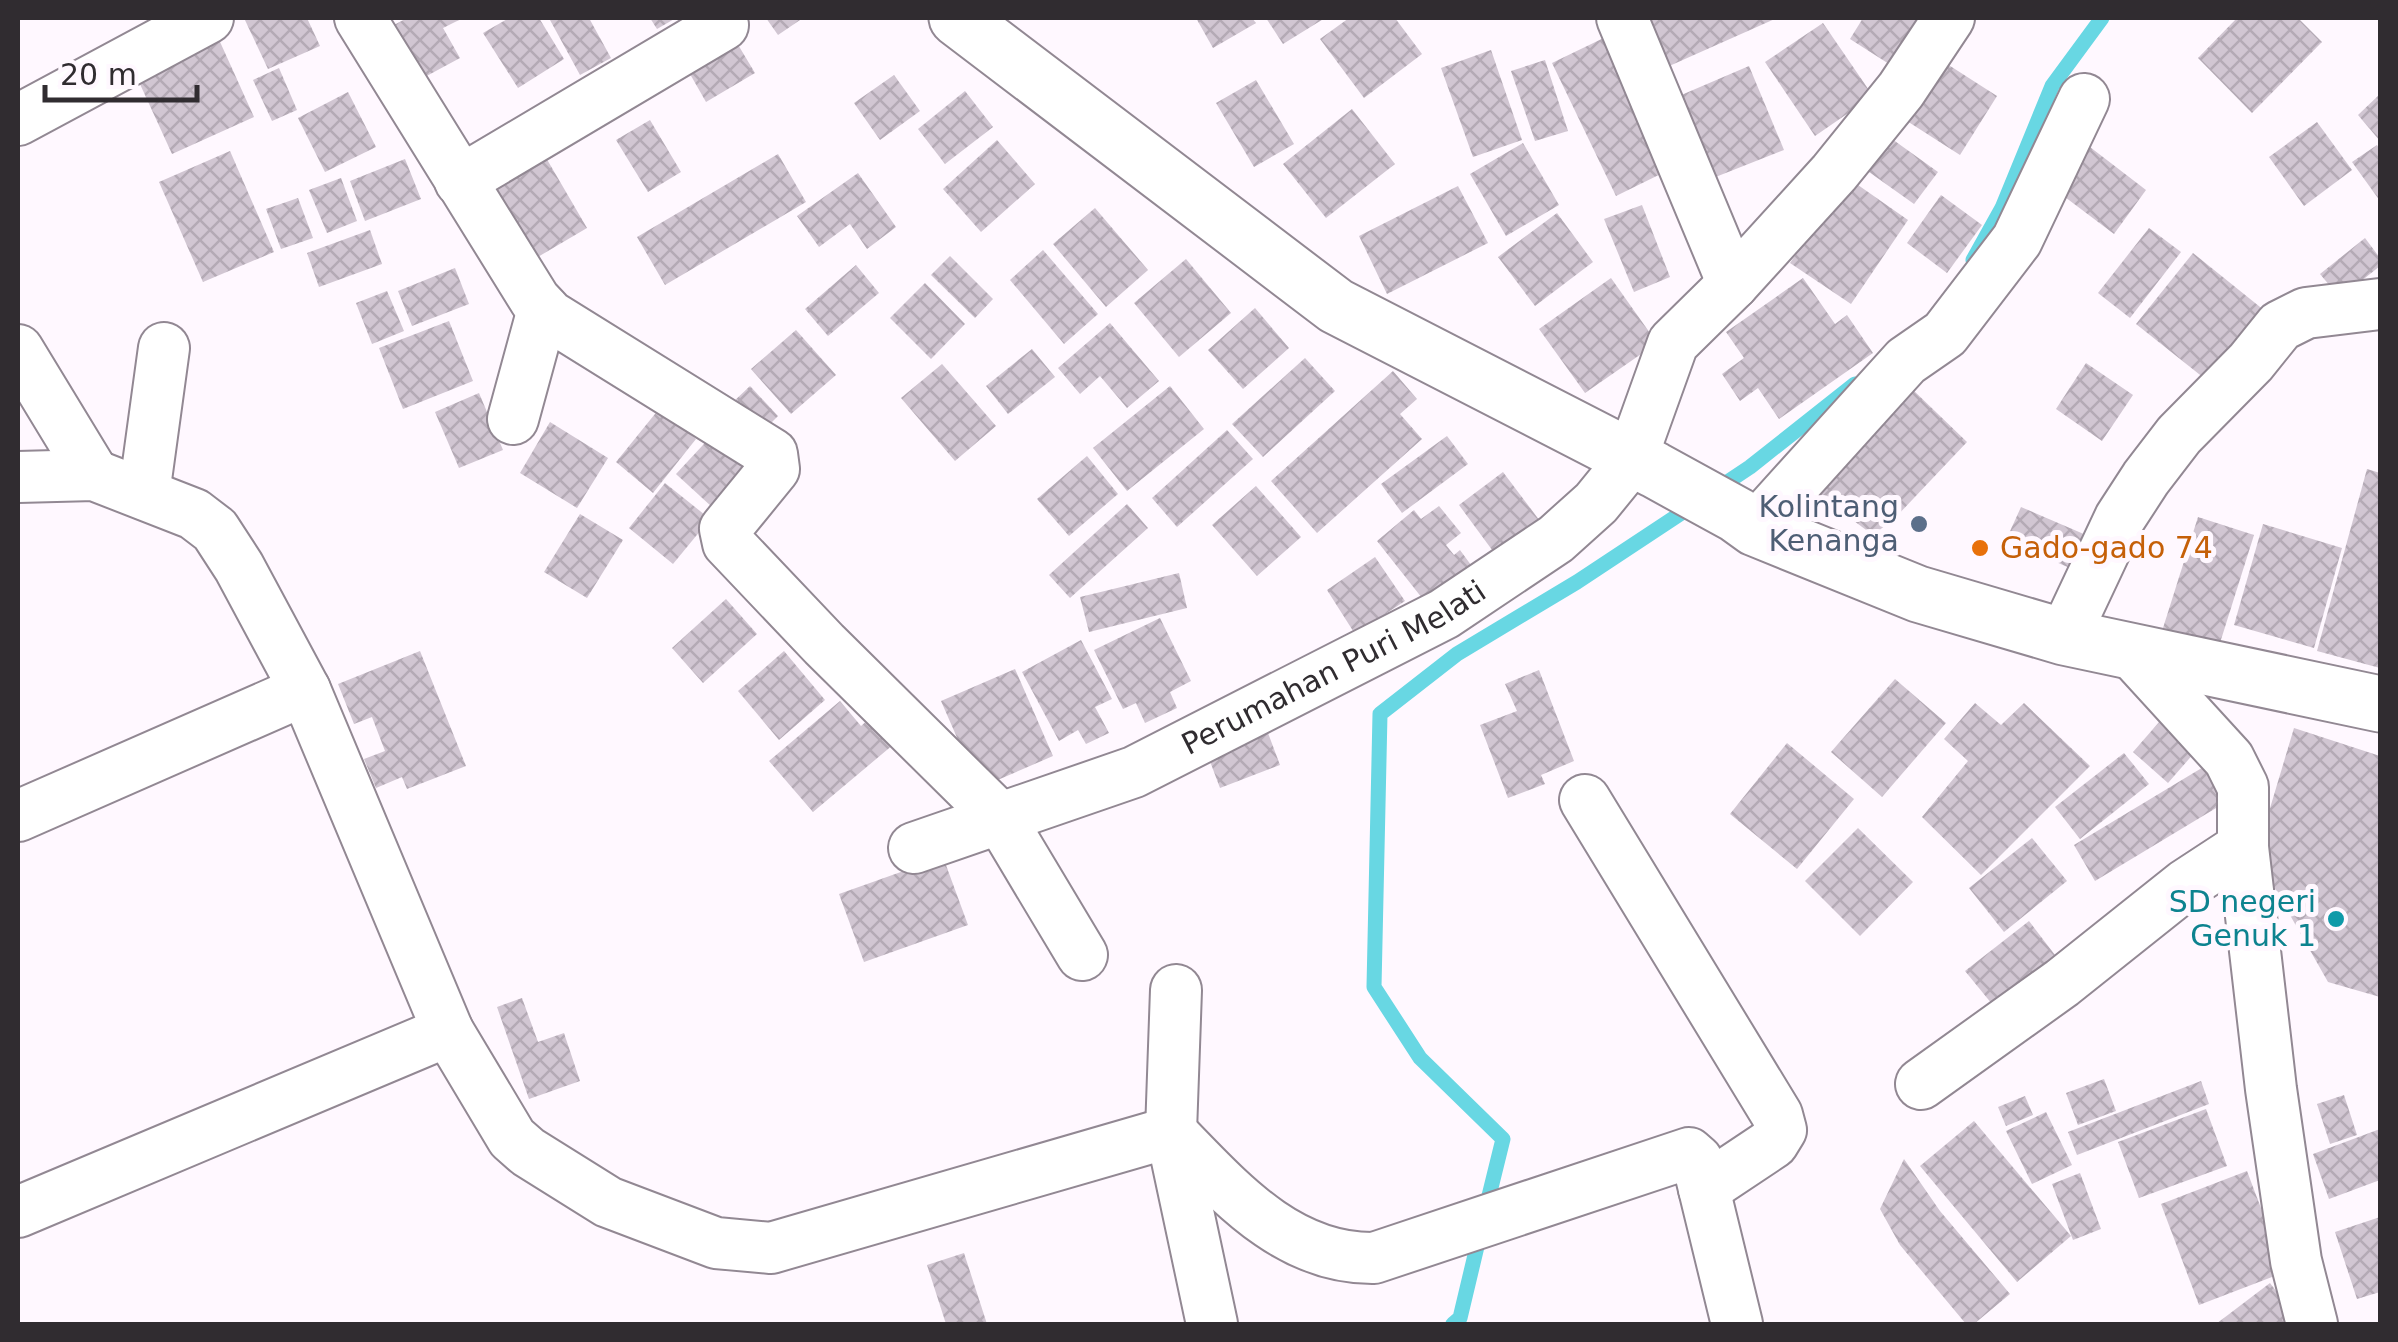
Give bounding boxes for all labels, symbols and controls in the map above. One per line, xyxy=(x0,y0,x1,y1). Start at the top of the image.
scale bar xyxy=(45,40,198,102)
text: 20 m xyxy=(60,57,137,92)
place label: Kolintang Kenanga xyxy=(1759,489,1899,558)
marker: Kolintang Kenanga xyxy=(1908,513,1930,535)
place label: Gado-gado 74 xyxy=(2000,530,2213,565)
marker: Gado-gado 74 xyxy=(1969,537,1991,559)
street label: Perumahan Puri Melati xyxy=(1176,573,1492,762)
place label: SD negeri Genuk 1 xyxy=(2169,884,2316,953)
marker: SD negeri Genuk 1 xyxy=(2325,908,2347,930)

